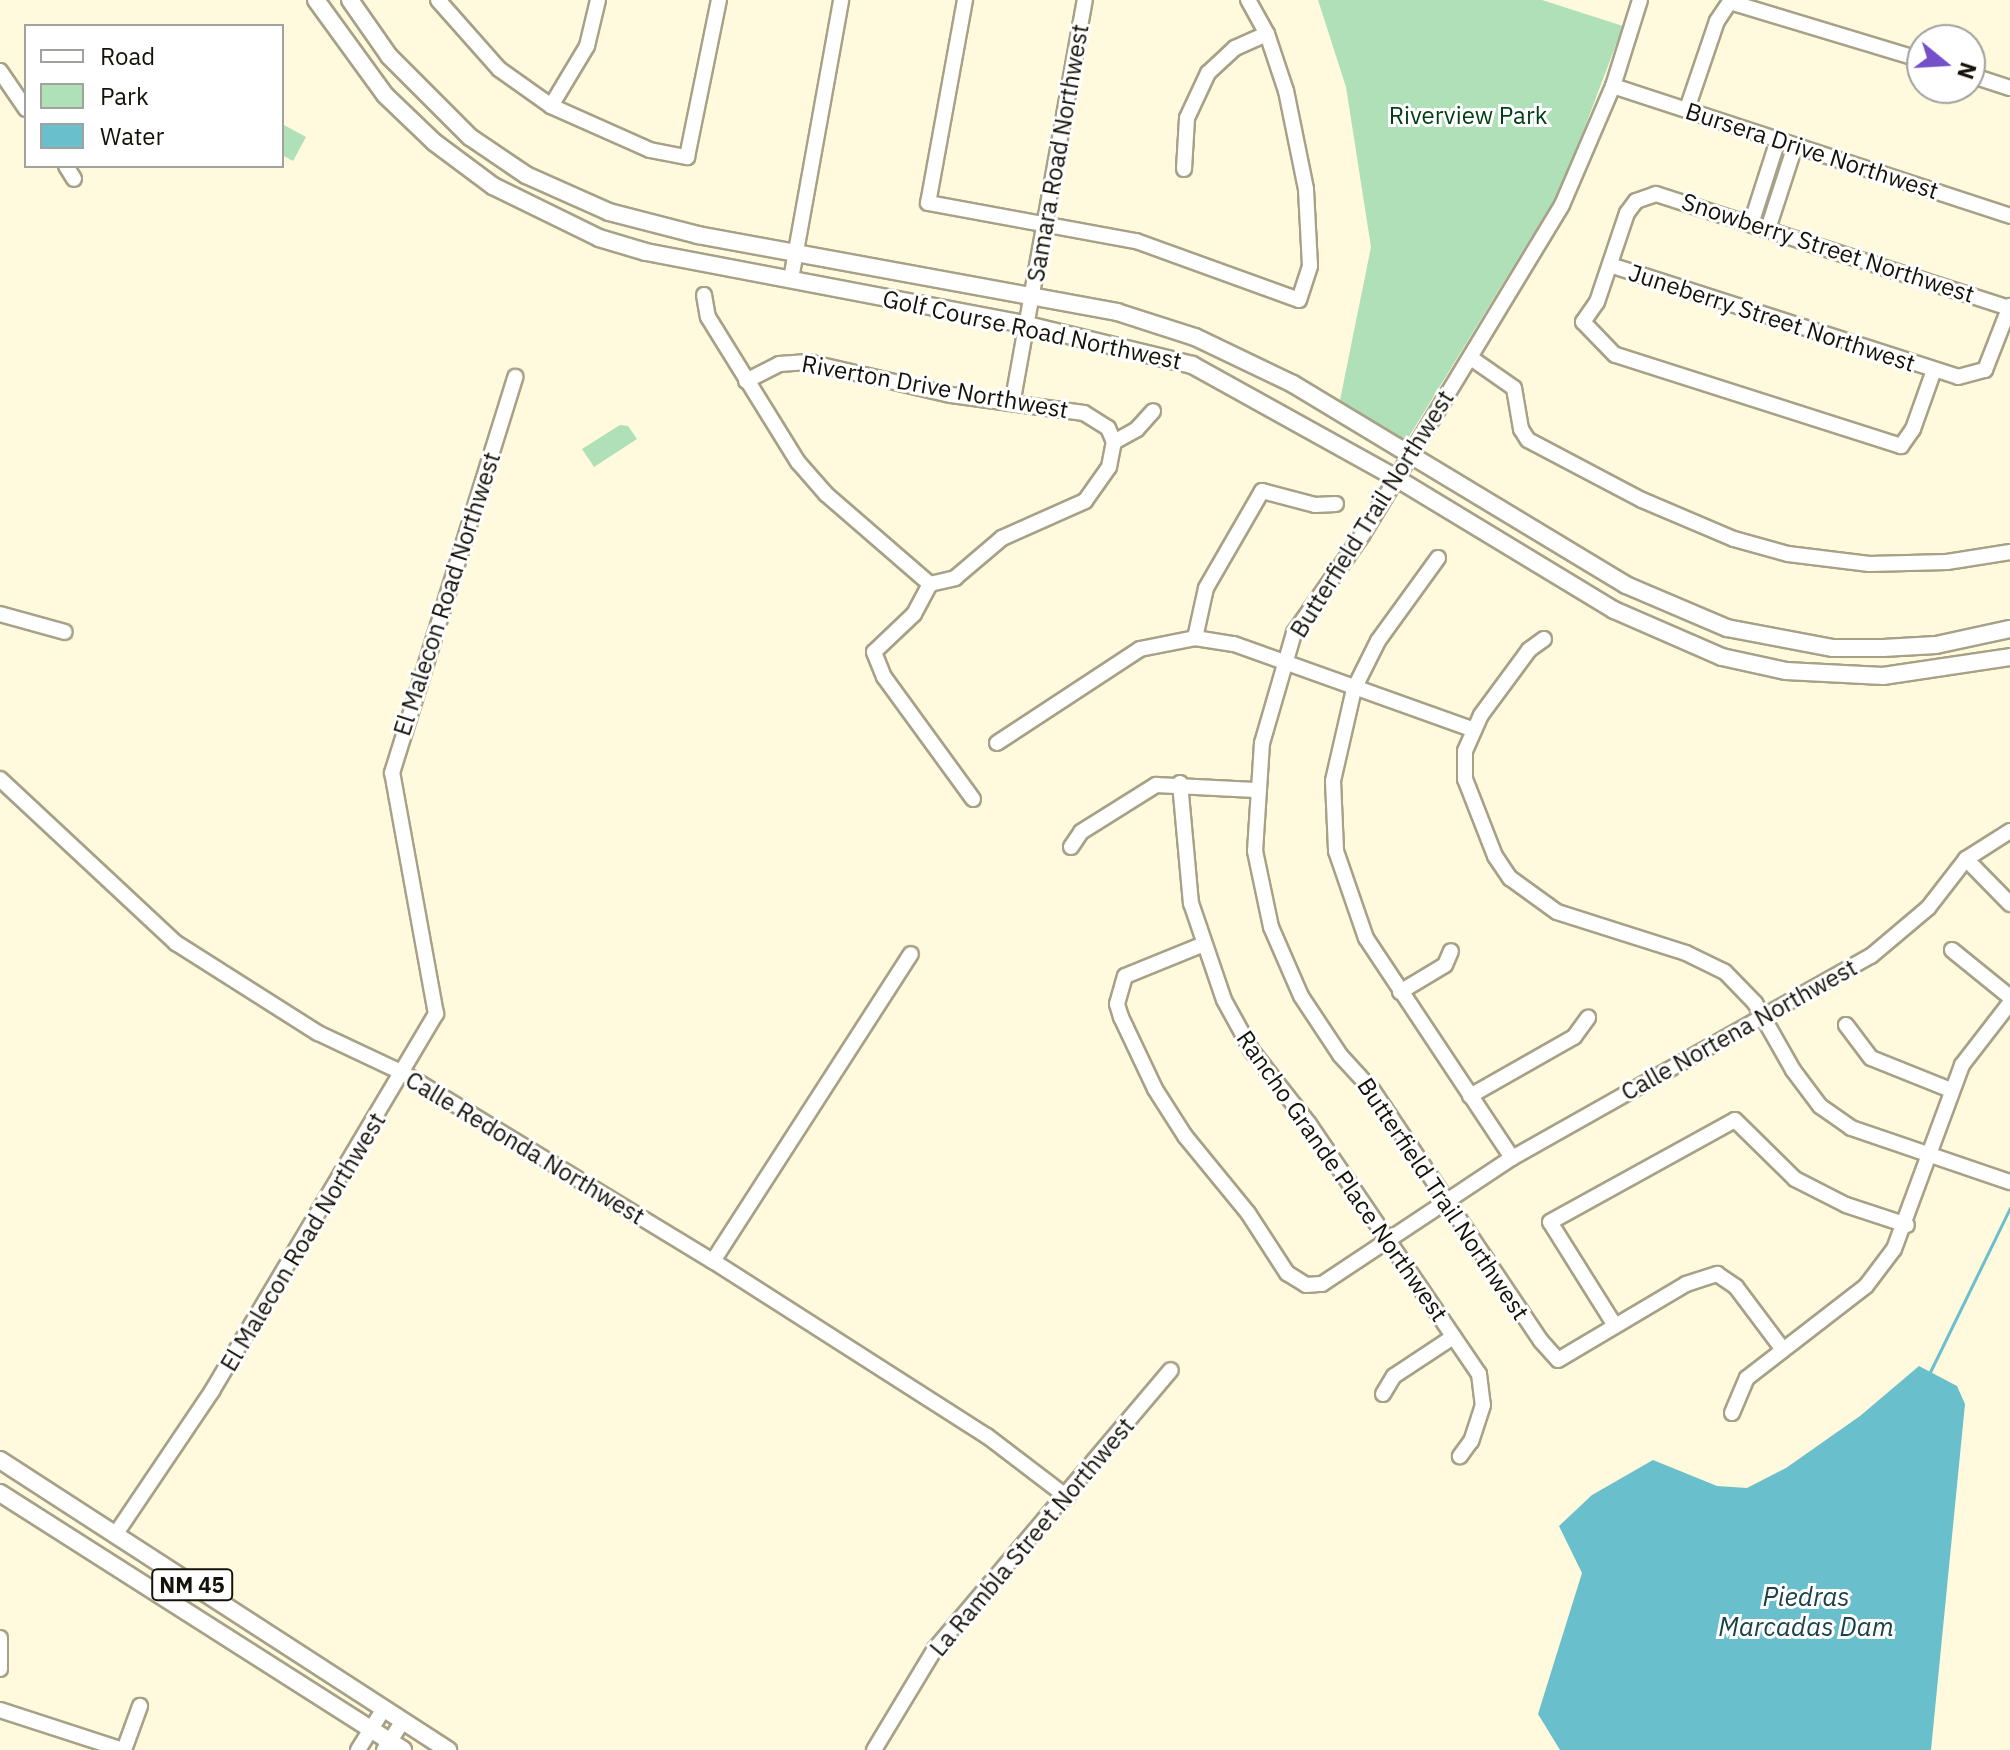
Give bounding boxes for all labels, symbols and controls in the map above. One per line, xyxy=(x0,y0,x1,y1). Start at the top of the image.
street label: Samara Road Northwest xyxy=(1021,22,1095,284)
legend xyxy=(24,24,284,168)
north arrow xyxy=(1906,24,1986,104)
text: Road xyxy=(100,40,155,72)
text: N xyxy=(1951,59,1984,83)
text: Park xyxy=(100,80,149,112)
street label: Bursera Drive Northwest xyxy=(1682,96,1942,206)
park label: Riverview Park xyxy=(1389,102,1547,130)
text: Water xyxy=(100,120,164,152)
street label: Snowberry Street Northwest xyxy=(1678,187,1978,309)
street label: Juneberry Street Northwest xyxy=(1625,258,1919,378)
street label: Golf Course Road Northwest xyxy=(880,284,1184,376)
street label: Riverton Drive Northwest xyxy=(799,349,1071,425)
street label: Butterfield Trail Northwest xyxy=(1284,385,1460,643)
street label: El Malecon Road Northwest xyxy=(388,449,506,739)
street label: Calle Nortena Northwest xyxy=(1616,953,1862,1107)
street label: Rancho Grande Place Northwest xyxy=(1230,1025,1454,1327)
street label: Calle Redonda Northwest xyxy=(400,1065,650,1231)
street label: Butterfield Trail Northwest xyxy=(1351,1072,1535,1326)
street label: El Malecon Road Northwest xyxy=(214,1108,392,1376)
street label: La Rambla Street Northwest xyxy=(924,1412,1140,1662)
road number: NM 45 xyxy=(150,1567,234,1603)
water label: Piedras Marcadas Dam xyxy=(1718,1581,1894,1642)

